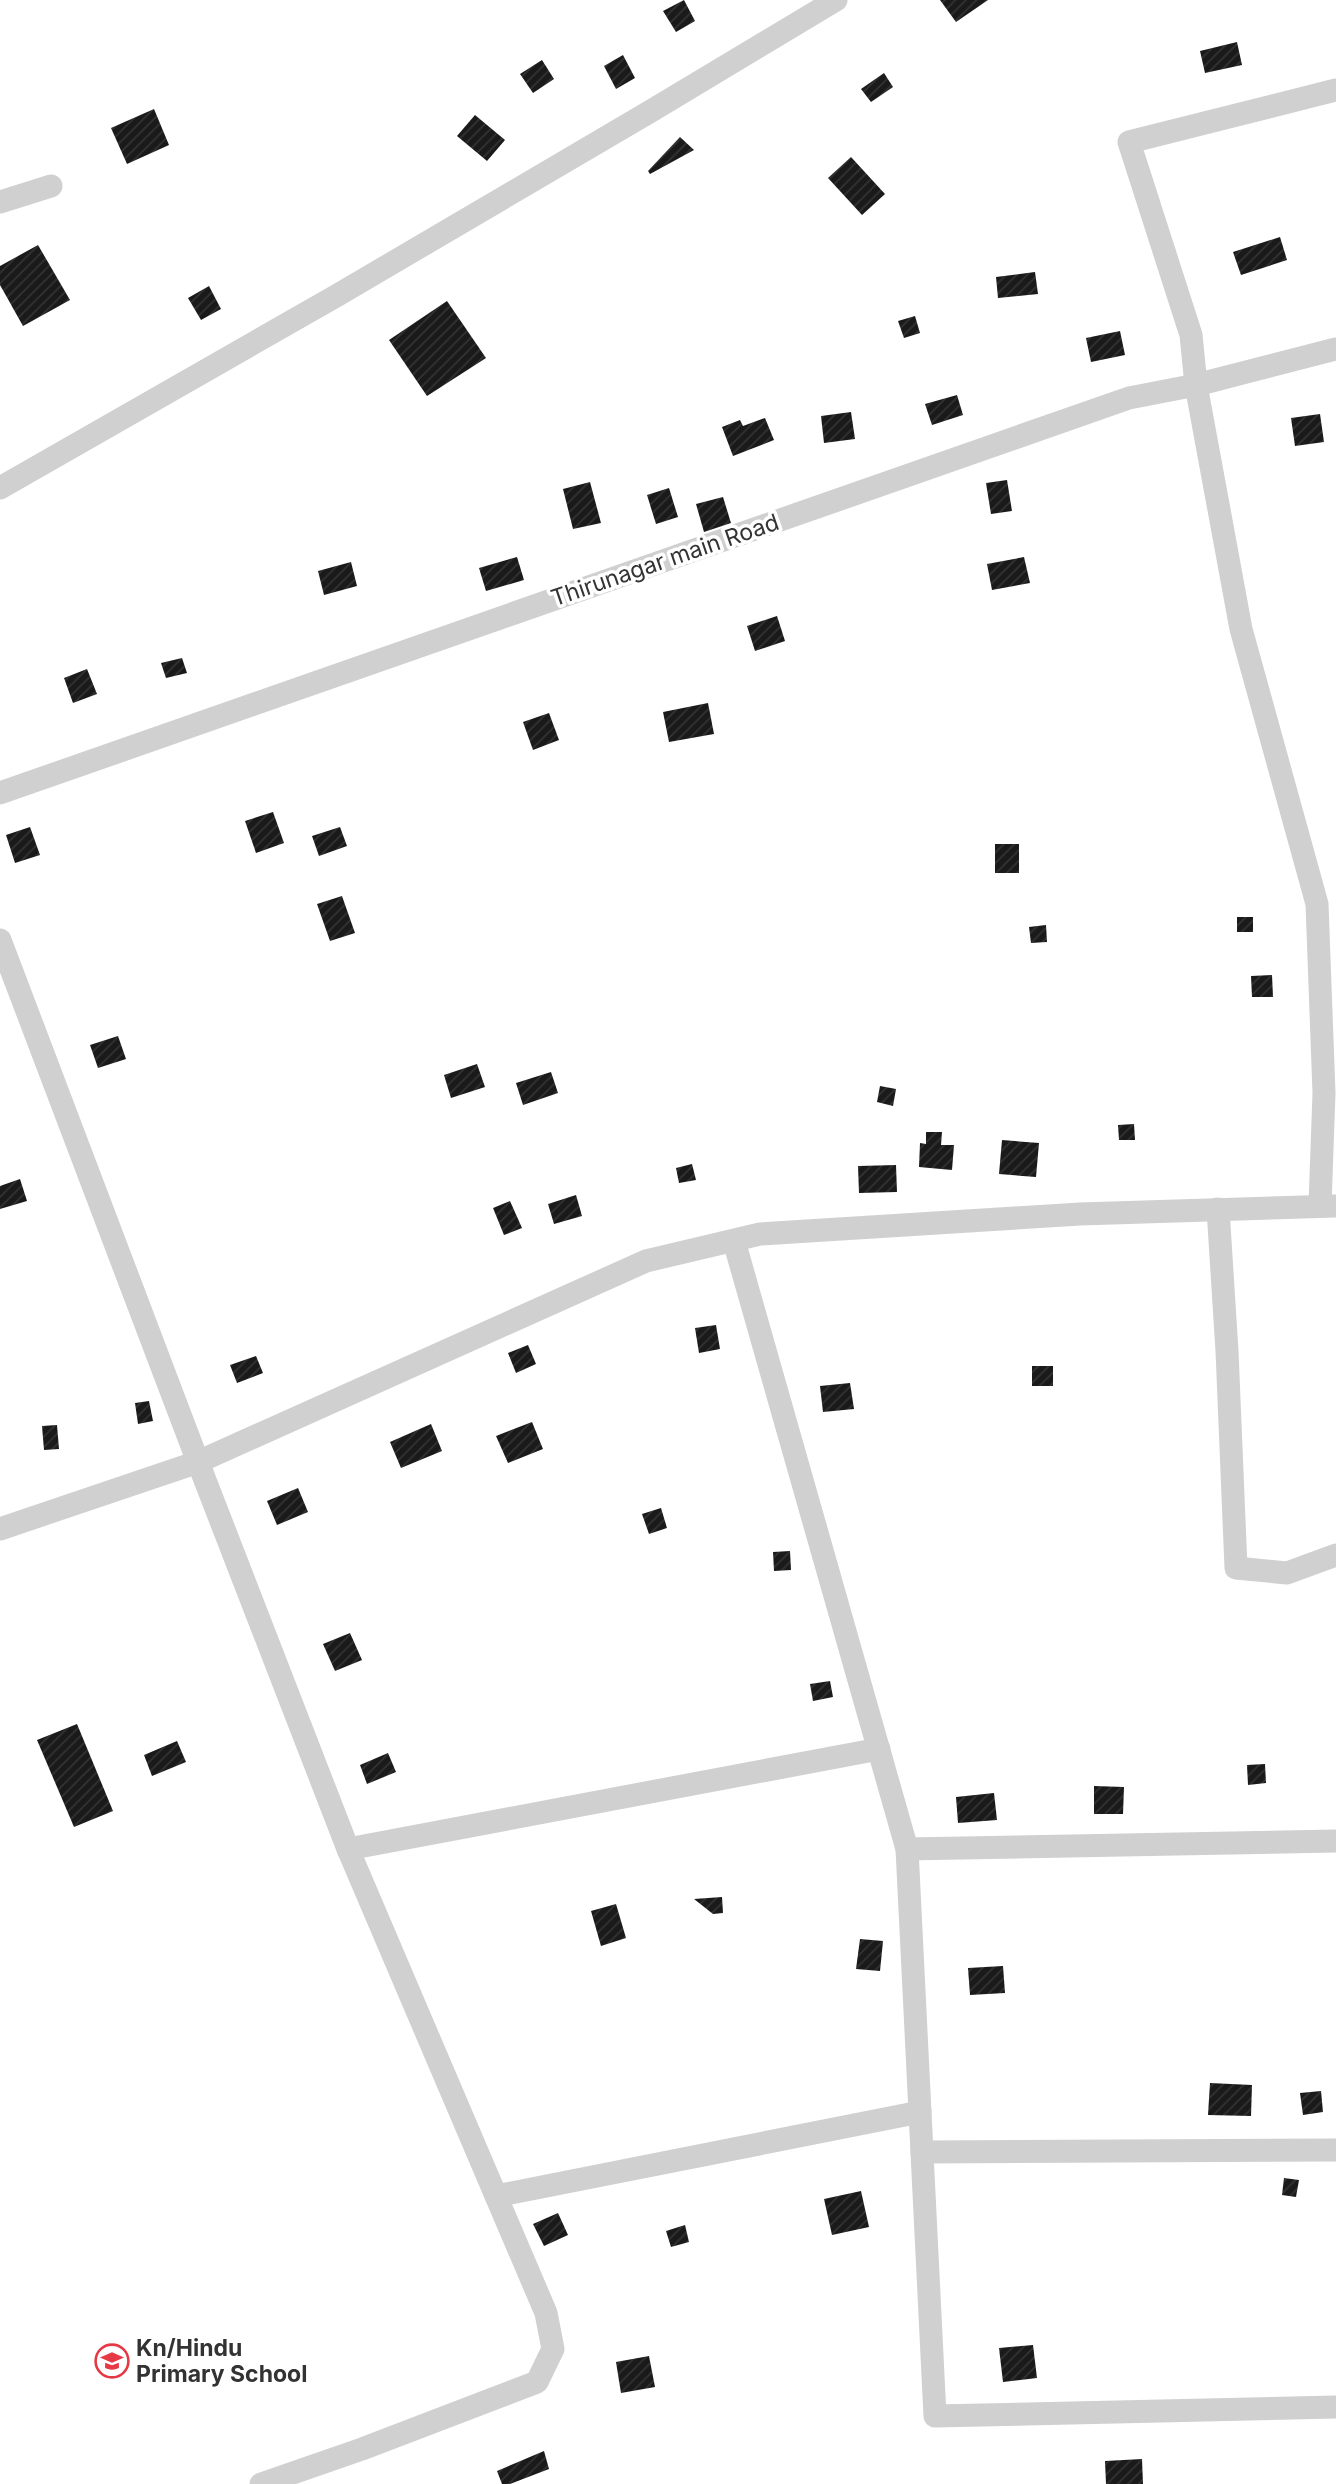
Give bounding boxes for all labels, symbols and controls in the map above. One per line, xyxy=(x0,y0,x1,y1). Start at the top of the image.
street label: Thirunagar main Road xyxy=(547,508,783,612)
place label: Kn/Hindu Primary School xyxy=(136,2334,307,2388)
school or university icon: Kn/Hindu Primary School xyxy=(93,2342,131,2380)

